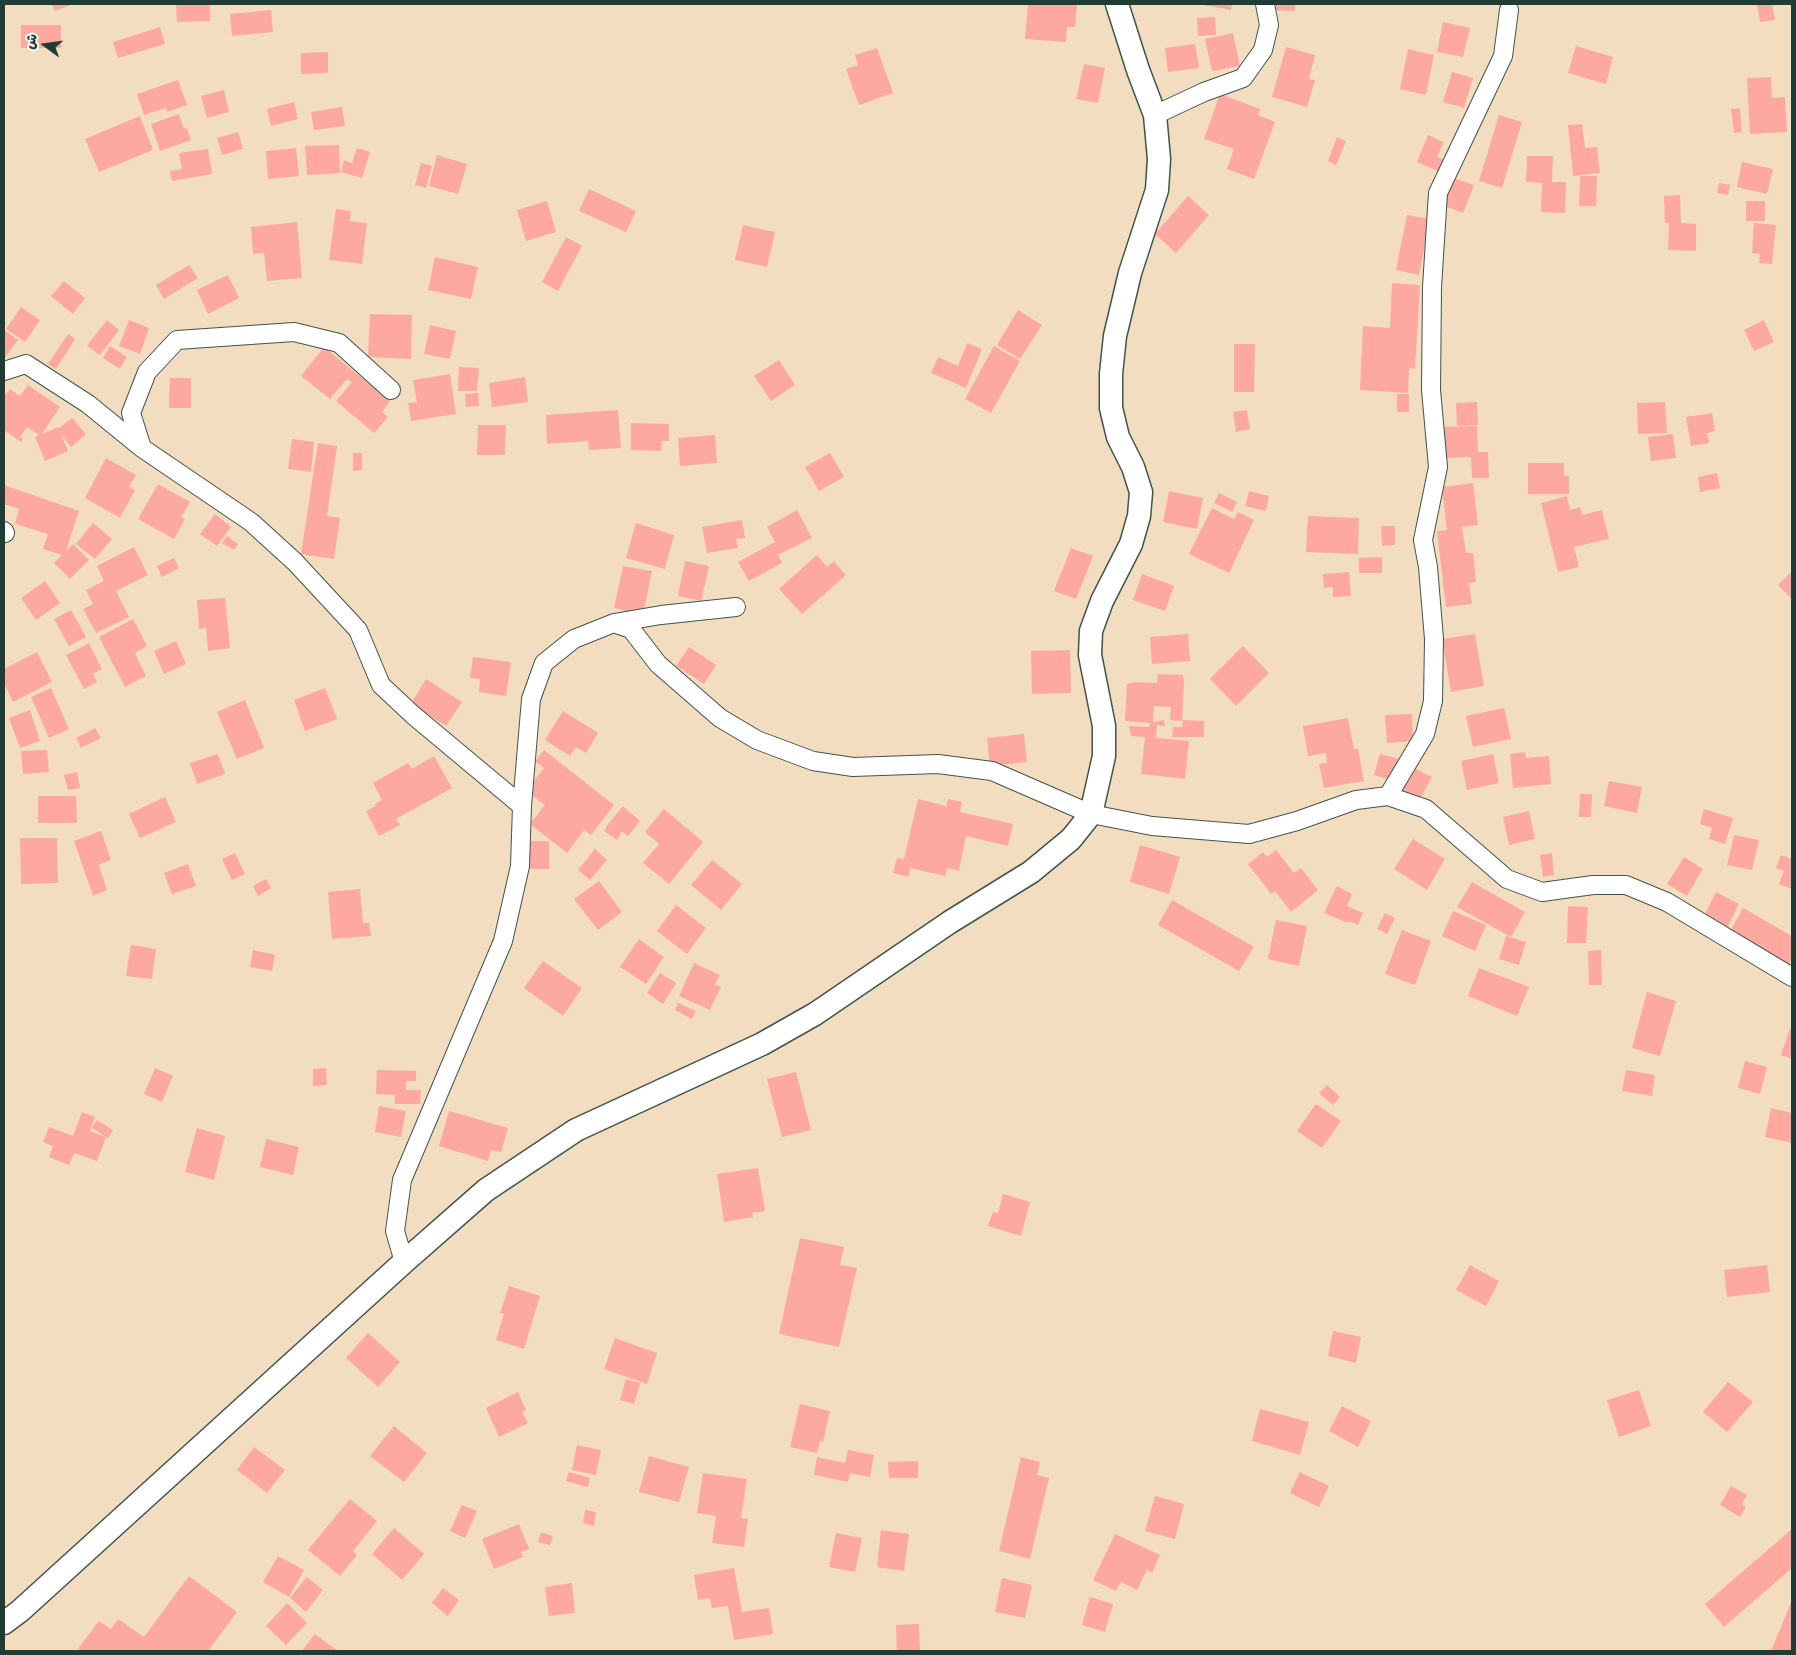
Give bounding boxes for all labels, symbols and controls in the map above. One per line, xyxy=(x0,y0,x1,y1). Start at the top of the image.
north arrow xyxy=(20,20,70,70)
text: ش xyxy=(18,31,42,51)

